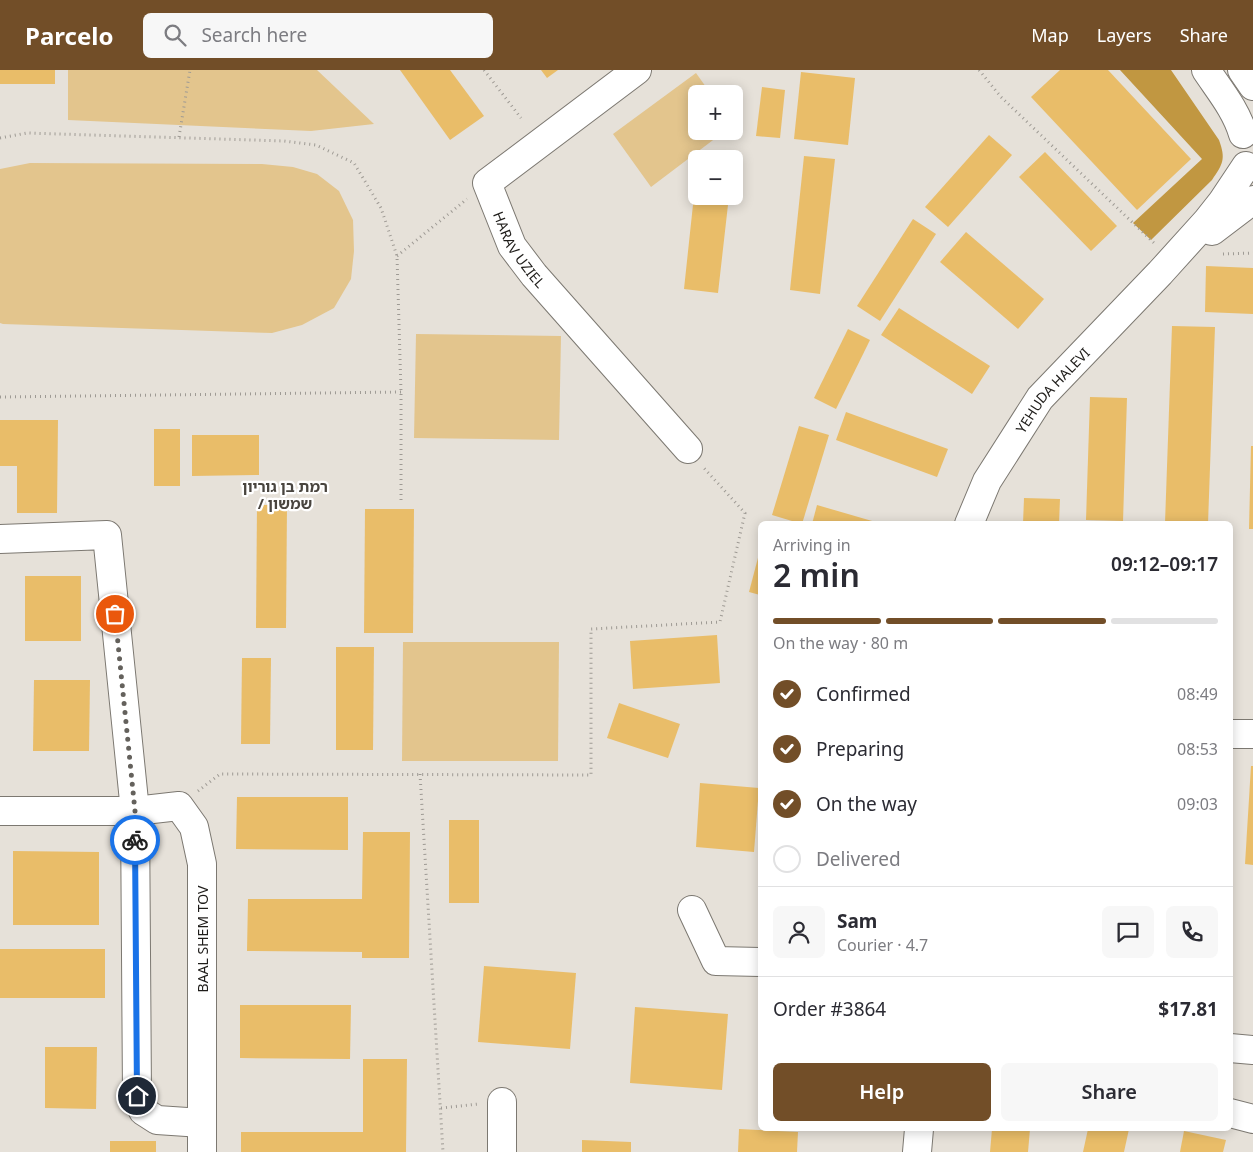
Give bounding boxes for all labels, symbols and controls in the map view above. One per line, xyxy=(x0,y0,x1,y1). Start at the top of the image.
search box xyxy=(143,13,493,58)
text: Parcelo xyxy=(25,19,113,52)
icon: search xyxy=(161,21,189,49)
text: Search here xyxy=(201,22,307,48)
text: Map xyxy=(1031,23,1069,47)
text: Layers xyxy=(1097,23,1152,47)
text: Share xyxy=(1180,23,1228,47)
map controls xyxy=(688,85,743,205)
button: + xyxy=(688,85,743,140)
button: − xyxy=(688,150,743,205)
street label: HARAV UZIEL xyxy=(490,208,550,291)
street label: YEHUDA HALEVI xyxy=(1011,343,1094,436)
district label: רמת בן גוריון / שמשון xyxy=(242,476,328,513)
text: Arriving in xyxy=(773,534,851,556)
text: 09:12–09:17 xyxy=(1111,551,1218,577)
text: 2 min xyxy=(773,553,860,596)
pin xyxy=(94,593,136,635)
icon: bag xyxy=(101,600,129,628)
text: On the way · 80 m xyxy=(773,632,908,654)
icon: check xyxy=(773,680,801,708)
text: Confirmed xyxy=(816,681,911,707)
text: 08:49 xyxy=(1177,683,1218,705)
icon: check xyxy=(773,735,801,763)
text: Preparing xyxy=(816,736,904,762)
text: 08:53 xyxy=(1177,738,1218,760)
icon: check xyxy=(773,790,801,818)
text: On the way xyxy=(816,791,917,817)
text: 09:03 xyxy=(1177,793,1218,815)
courier xyxy=(110,815,160,865)
icon: bike xyxy=(121,826,149,854)
text: Delivered xyxy=(816,846,901,872)
street label: BAAL SHEM TOV xyxy=(193,885,212,992)
button: person xyxy=(773,906,825,958)
button: chat xyxy=(1102,906,1154,958)
button: phone xyxy=(1166,906,1218,958)
text: Sam xyxy=(837,908,877,934)
text: Courier · 4.7 xyxy=(837,934,928,956)
text: Order #3864 xyxy=(773,996,886,1022)
text: $17.81 xyxy=(1158,996,1218,1022)
button: Help xyxy=(773,1063,991,1121)
button: Share xyxy=(1001,1063,1218,1121)
pin xyxy=(116,1075,158,1117)
icon: home xyxy=(123,1082,151,1110)

